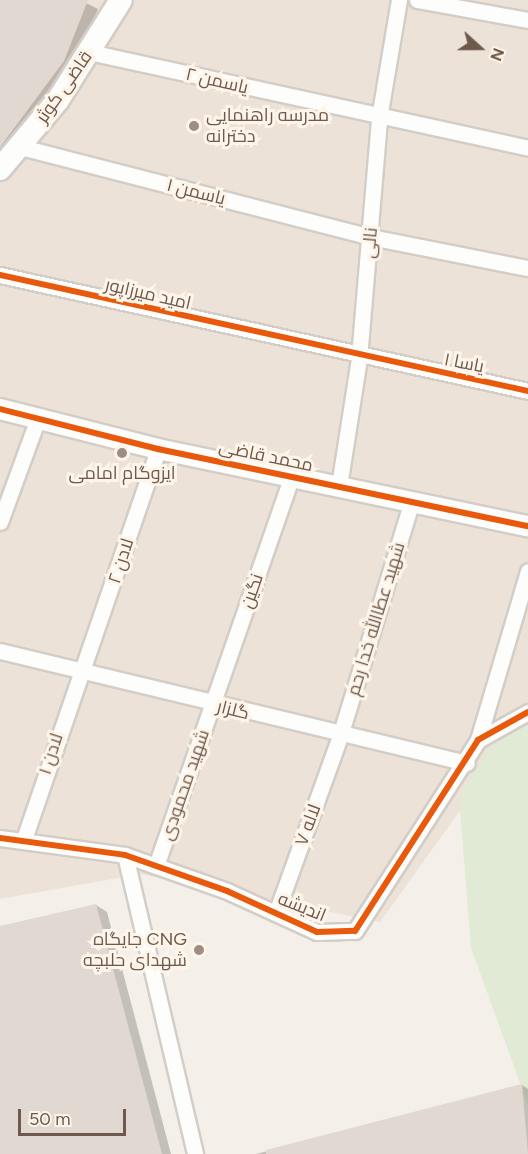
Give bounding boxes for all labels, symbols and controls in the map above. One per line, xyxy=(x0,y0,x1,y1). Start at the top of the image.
north arrow xyxy=(450,18,510,78)
text: N xyxy=(486,45,508,64)
street label: قاضی کوثر xyxy=(31,47,97,127)
street label: یاسمن ۲ xyxy=(184,63,250,99)
place label: مدرسه راهنمایی دخترانه xyxy=(206,105,329,148)
marker: مدرسه راهنمایی دخترانه xyxy=(187,119,201,133)
street label: یاسمن ۱ xyxy=(164,174,228,210)
street label: نالی xyxy=(358,227,382,259)
street label: امید میرزاپور xyxy=(103,274,193,314)
street label: یاسا ۱ xyxy=(442,349,486,377)
street label: محمد قاضی xyxy=(217,436,315,476)
marker: ایزوگام امامی xyxy=(115,446,129,460)
place label: ایزوگام امامی xyxy=(68,462,176,484)
street label: لادن ۲ xyxy=(104,536,138,586)
street label: شهید عطاالله خدا رحم xyxy=(342,540,410,698)
street label: نگین xyxy=(236,571,268,611)
street label: گلزار xyxy=(215,696,251,724)
street label: شهید محمودی xyxy=(156,727,214,843)
street label: لادن ۱ xyxy=(34,731,68,777)
street label: لاله ۷ xyxy=(291,801,325,849)
street label: اندیشه xyxy=(275,888,329,926)
place label: جایگاه CNG شهدای حلبچه xyxy=(83,929,187,972)
marker: جایگاه CNG شهدای حلبچه xyxy=(192,943,206,957)
scale bar xyxy=(21,1097,129,1135)
text: 50 m xyxy=(29,1108,71,1130)

